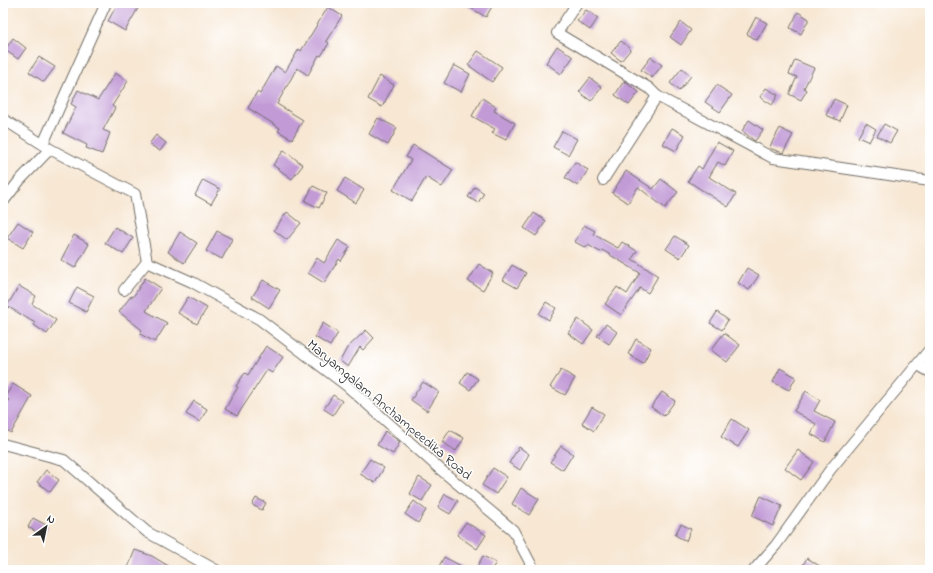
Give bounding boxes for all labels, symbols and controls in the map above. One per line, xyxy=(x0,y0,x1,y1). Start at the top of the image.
street label: Maryamgalam Anchampeedika Road xyxy=(301,335,476,486)
north arrow xyxy=(26,507,66,547)
text: N xyxy=(43,511,58,528)

